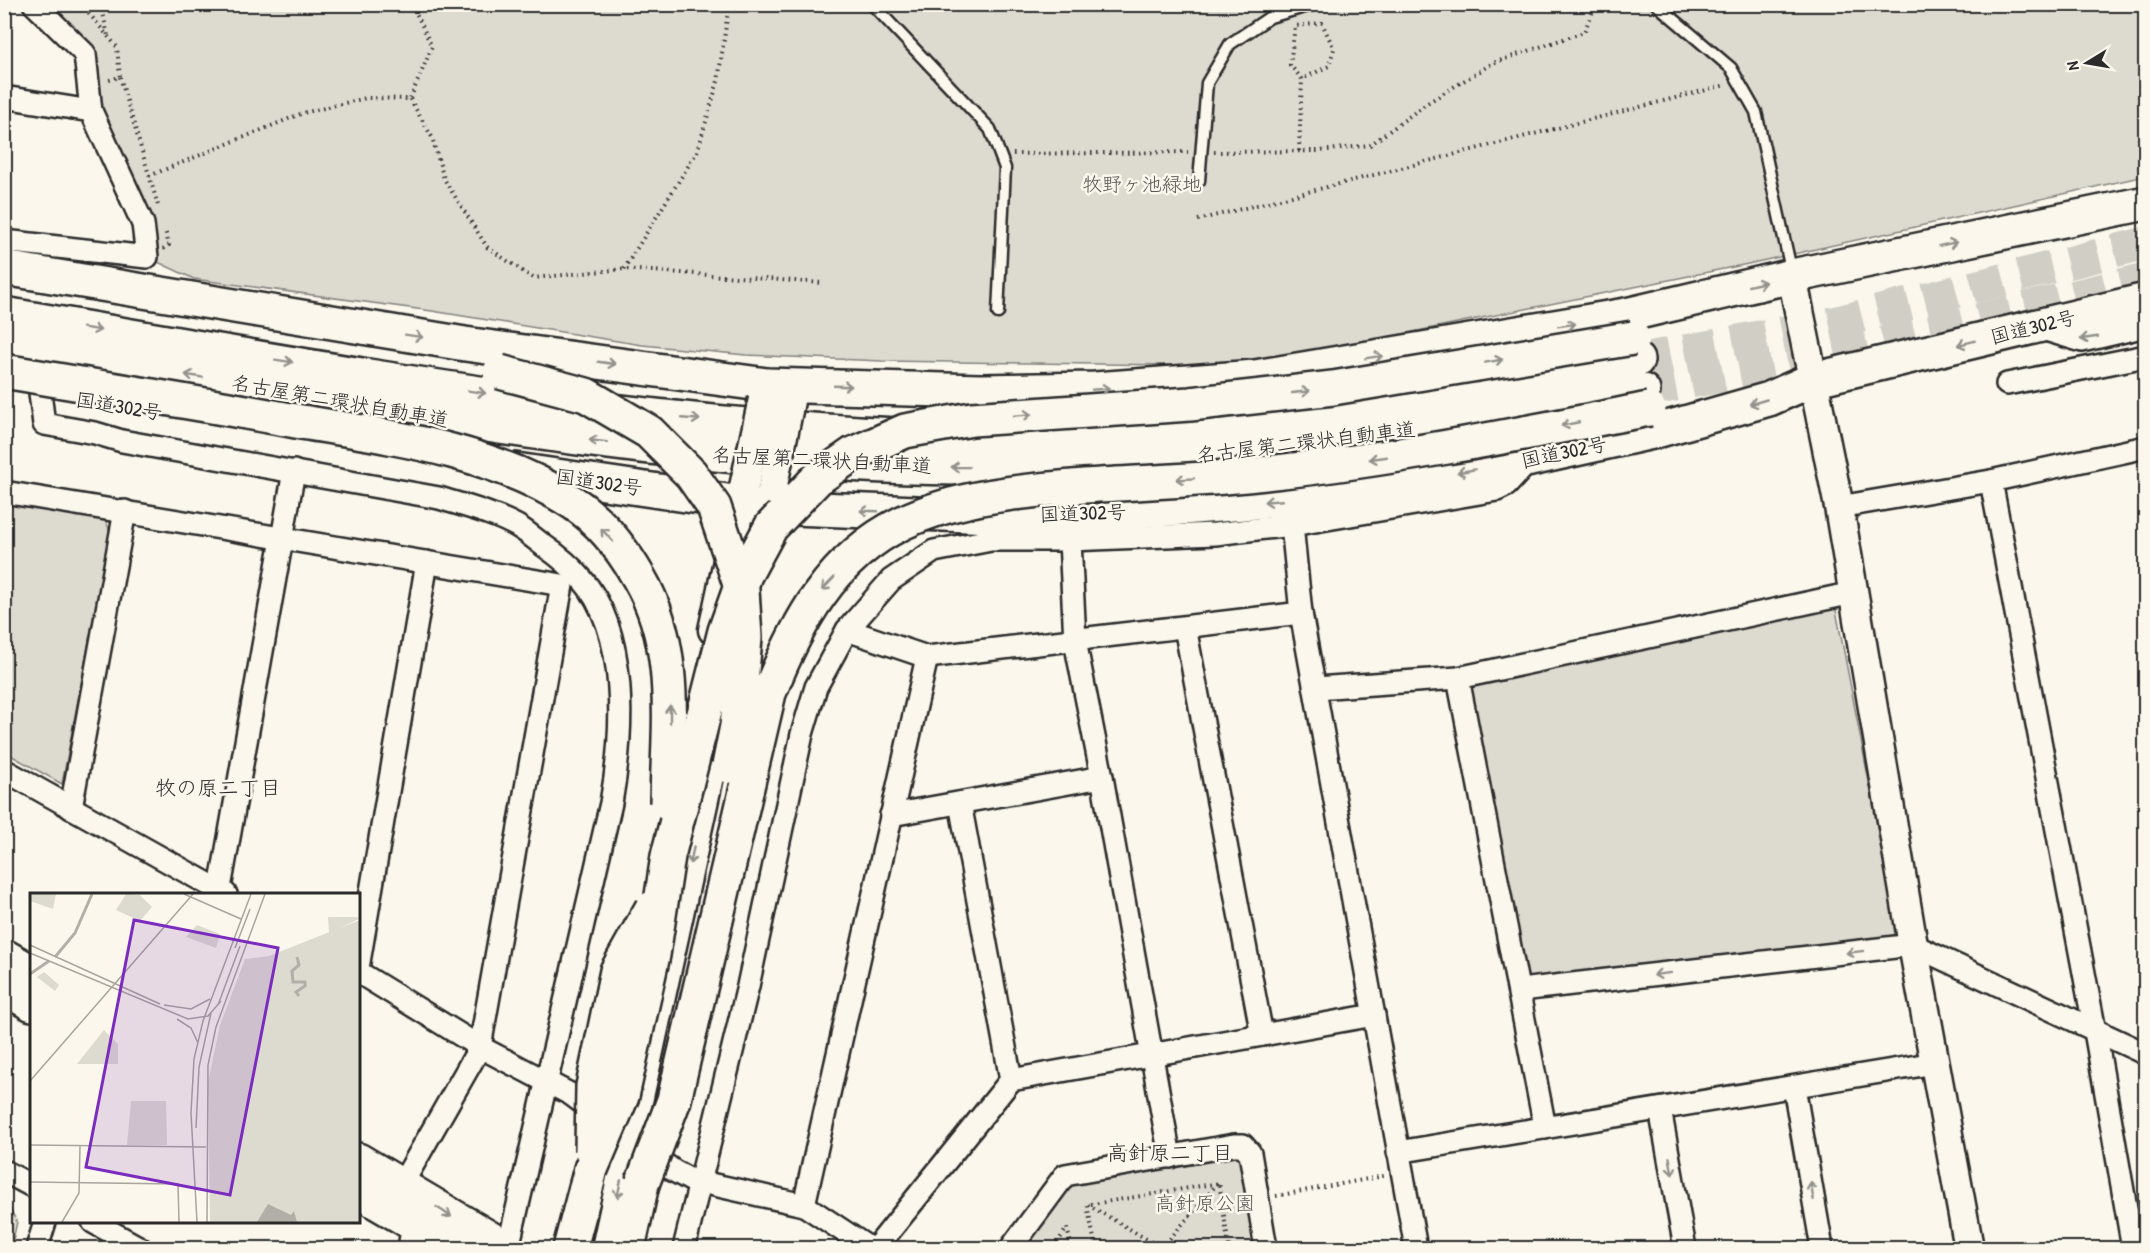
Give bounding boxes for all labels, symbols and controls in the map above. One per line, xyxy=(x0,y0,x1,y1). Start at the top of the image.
north arrow xyxy=(2057,33,2117,93)
text: N xyxy=(2061,59,2084,72)
park label: 牧野ヶ池緑地 xyxy=(1082,170,1202,197)
one-way arrow xyxy=(1938,237,1957,249)
one-way arrow xyxy=(1748,278,1767,290)
street label: 国道302号 xyxy=(1987,303,2078,350)
one-way arrow xyxy=(1556,319,1576,330)
one-way arrow xyxy=(81,323,101,334)
one-way arrow xyxy=(404,330,424,341)
one-way arrow xyxy=(2080,333,2099,344)
one-way arrow xyxy=(1957,337,1976,349)
one-way arrow xyxy=(1364,351,1384,362)
one-way arrow xyxy=(274,355,294,366)
one-way arrow xyxy=(1483,355,1503,366)
one-way arrow xyxy=(597,358,617,369)
street label: 名古屋第二環状自動車道 xyxy=(229,368,451,433)
one-way arrow xyxy=(185,370,205,381)
one-way arrow xyxy=(832,380,852,391)
one-way arrow xyxy=(1090,383,1110,394)
street label: 国道302号 xyxy=(74,385,164,426)
one-way arrow xyxy=(1291,386,1311,397)
one-way arrow xyxy=(466,387,486,398)
one-way arrow xyxy=(1749,397,1768,408)
one-way arrow xyxy=(1013,410,1033,421)
one-way arrow xyxy=(680,414,700,425)
street label: 名古屋第二環状自動車道 xyxy=(1195,415,1417,468)
one-way arrow xyxy=(1561,419,1581,430)
street label: 国道302号 xyxy=(1518,429,1609,474)
one-way arrow xyxy=(589,435,608,446)
street label: 名古屋第二環状自動車道 xyxy=(711,440,933,479)
one-way arrow xyxy=(1369,452,1389,463)
one-way arrow xyxy=(950,461,970,473)
street label: 国道302号 xyxy=(554,462,644,501)
one-way arrow xyxy=(1457,466,1476,477)
one-way arrow xyxy=(1175,474,1195,485)
one-way arrow xyxy=(1264,496,1284,507)
street label: 国道302号 xyxy=(1039,497,1127,528)
one-way arrow xyxy=(860,505,880,516)
one-way arrow xyxy=(600,527,614,542)
one-way arrow xyxy=(821,576,835,591)
one-way arrow xyxy=(664,704,676,724)
district label: 牧の原二丁目 xyxy=(155,773,281,802)
one-way arrow xyxy=(686,844,697,864)
inset map xyxy=(30,893,360,1223)
one-way arrow xyxy=(1846,947,1866,958)
one-way arrow xyxy=(1652,969,1672,980)
district label: 高針原二丁目 xyxy=(1107,1138,1233,1167)
one-way arrow xyxy=(1665,1156,1676,1176)
one-way arrow xyxy=(613,1178,624,1198)
one-way arrow xyxy=(1806,1182,1817,1201)
park label: 高針原公園 xyxy=(1155,1189,1255,1216)
one-way arrow xyxy=(435,1206,452,1218)

